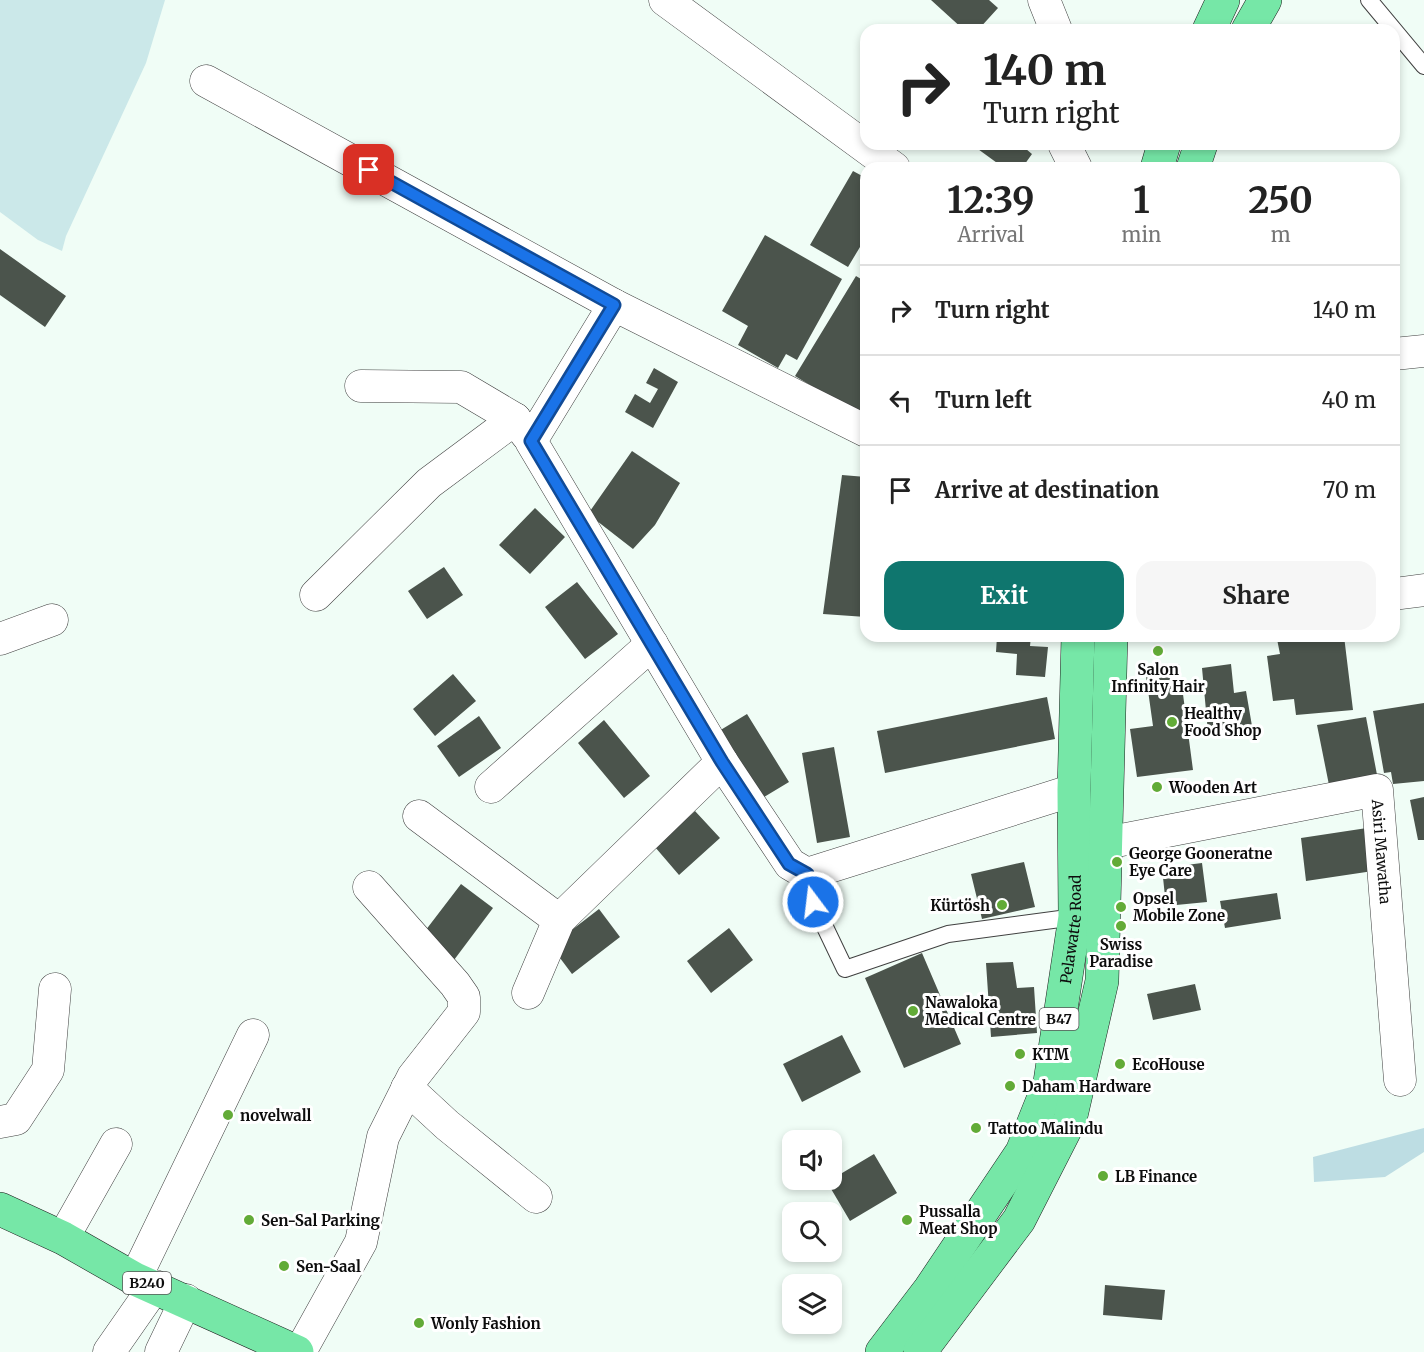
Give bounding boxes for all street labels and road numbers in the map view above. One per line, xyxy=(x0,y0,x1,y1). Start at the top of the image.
street label: Asiri Mawatha xyxy=(1368,798,1396,905)
street label: Pelawatte Road xyxy=(1056,875,1085,985)
road number: B47 xyxy=(1040,1008,1078,1030)
road number: B240 xyxy=(123,1272,171,1294)

